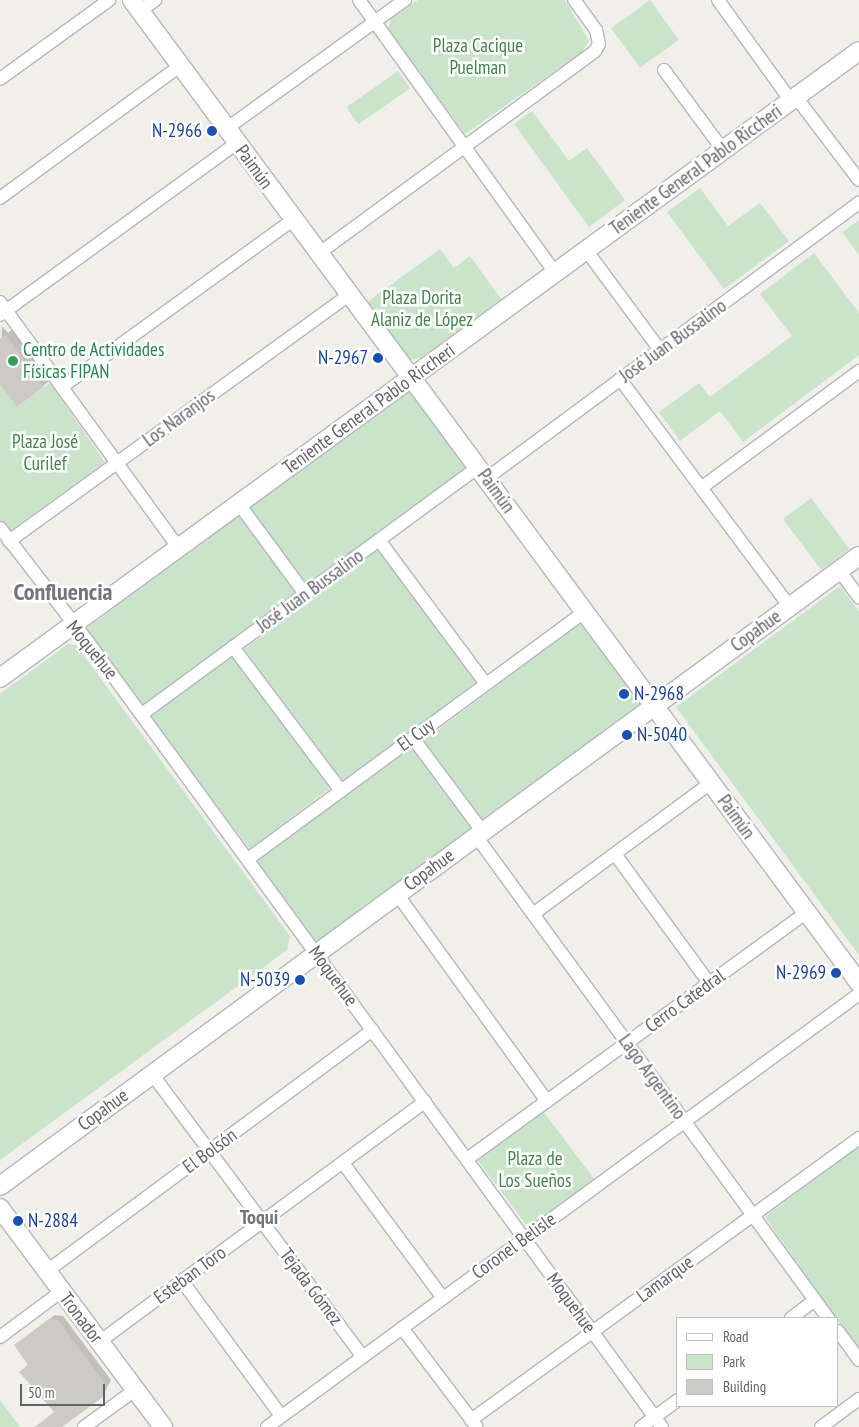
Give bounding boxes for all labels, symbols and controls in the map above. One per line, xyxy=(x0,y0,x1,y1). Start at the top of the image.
park label: Plaza Cacique Puelman xyxy=(433,35,523,79)
street label: Teniente General Pablo Riccheri xyxy=(605,100,787,240)
place label: N-2966 xyxy=(152,120,202,142)
marker: N-2966 xyxy=(206,125,218,137)
street label: Paimún xyxy=(230,141,278,193)
park label: Plaza Dorita Alaniz de López xyxy=(371,287,473,331)
street label: José Juan Bussalino xyxy=(615,295,731,387)
place label: Centro de Actividades Físicas FIPAN xyxy=(23,339,165,383)
street label: Teniente General Pablo Riccheri xyxy=(278,339,460,479)
place label: N-2967 xyxy=(318,347,368,369)
marker: N-2967 xyxy=(372,352,384,364)
marker: Centro de Actividades Físicas FIPAN xyxy=(7,355,19,367)
street label: Los Naranjos xyxy=(139,384,219,452)
park label: Plaza José Curilef xyxy=(12,431,78,475)
street label: Paimún xyxy=(472,465,520,517)
street label: José Juan Bussalino xyxy=(252,545,368,637)
district label: Confluencia xyxy=(14,578,112,606)
street label: Copahue xyxy=(726,605,786,657)
street label: Moquehue xyxy=(61,616,123,684)
place label: N-2968 xyxy=(634,683,684,705)
marker: N-2968 xyxy=(618,688,630,700)
street label: El Cuy xyxy=(393,714,439,756)
place label: N-5040 xyxy=(637,724,687,746)
marker: N-5040 xyxy=(621,729,633,741)
street label: Paimún xyxy=(712,791,760,843)
street label: Copahue xyxy=(399,844,459,896)
street label: Moquehue xyxy=(303,941,363,1011)
place label: N-2969 xyxy=(776,962,826,984)
street label: Cerro Catedral xyxy=(641,964,729,1038)
marker: N-2969 xyxy=(830,967,842,979)
place label: N-5039 xyxy=(240,969,290,991)
marker: N-5039 xyxy=(294,974,306,986)
street label: Lago Argentino xyxy=(613,1030,691,1124)
street label: Copahue xyxy=(73,1084,133,1136)
street label: El Bolsón xyxy=(179,1124,241,1178)
park label: Plaza de Los Sueños xyxy=(499,1148,571,1192)
district label: Toqui xyxy=(240,1205,278,1229)
street label: Coronel Belisle xyxy=(467,1208,561,1284)
place label: N-2884 xyxy=(28,1210,78,1232)
marker: N-2884 xyxy=(12,1215,24,1227)
street label: Esteban Toro xyxy=(149,1241,231,1309)
street label: Tejada Gómez xyxy=(275,1244,347,1330)
street label: Lamarque xyxy=(632,1251,698,1307)
street label: Moquehue xyxy=(541,1268,601,1338)
street label: Tronador xyxy=(54,1288,108,1348)
legend xyxy=(676,1317,839,1407)
text: Road xyxy=(723,1327,749,1346)
text: Park xyxy=(723,1352,745,1371)
scale bar xyxy=(22,1374,108,1406)
text: Building xyxy=(723,1377,766,1396)
text: 50 m xyxy=(28,1383,54,1402)

